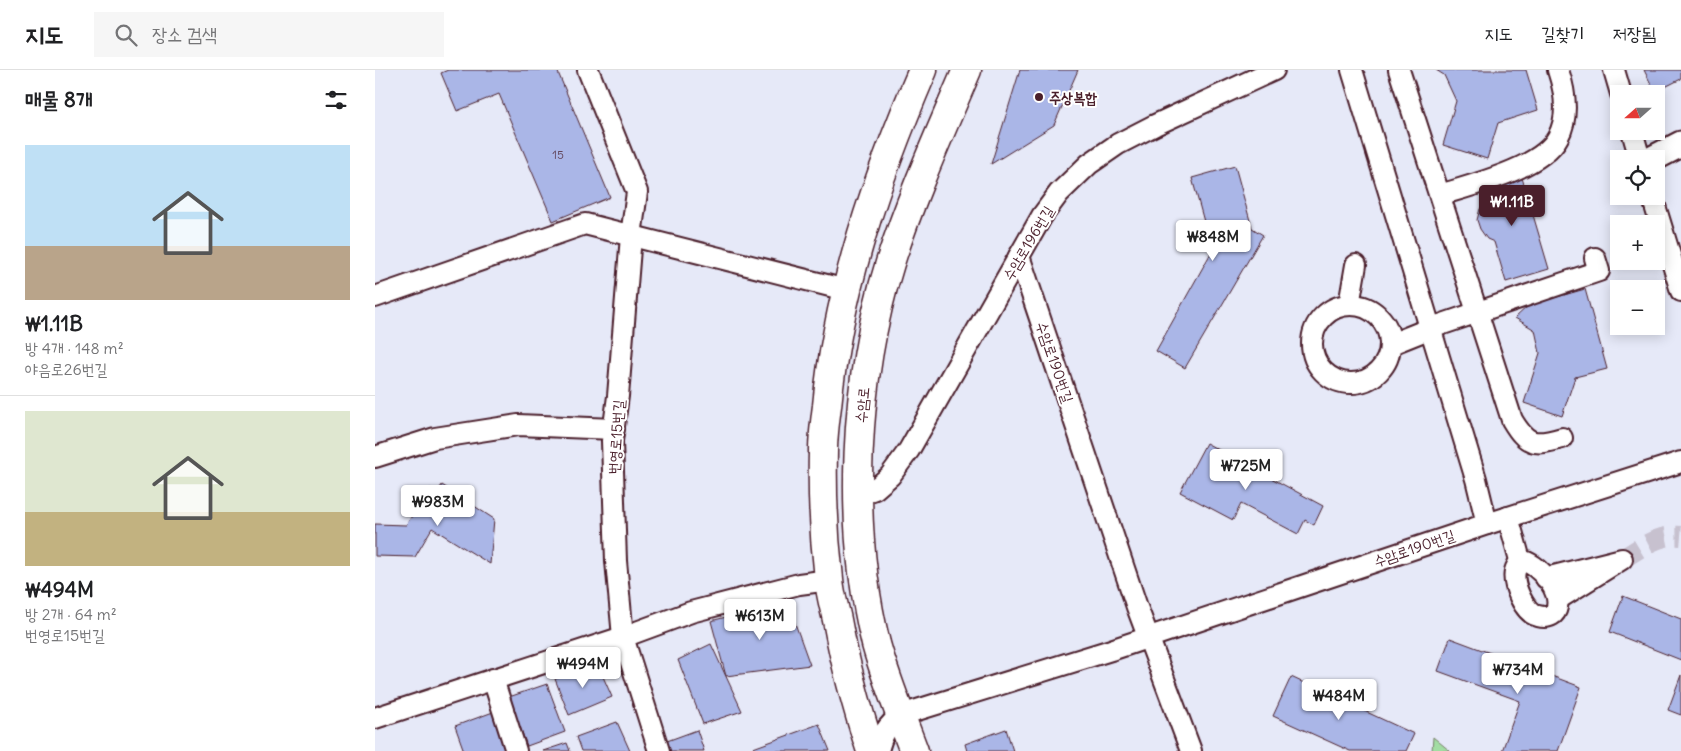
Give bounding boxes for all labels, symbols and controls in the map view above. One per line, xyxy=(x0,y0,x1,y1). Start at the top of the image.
search box xyxy=(94,12,444,57)
text: 지도 xyxy=(25,19,64,49)
icon: search xyxy=(112,21,140,49)
text: 장소 검색 xyxy=(152,22,217,46)
text: 지도 xyxy=(1484,22,1513,45)
text: 길찾기 xyxy=(1541,22,1585,45)
text: 저장됨 xyxy=(1613,22,1656,45)
north arrow xyxy=(1610,85,1665,140)
map controls xyxy=(1610,85,1665,335)
text: 매물 8개 xyxy=(25,86,93,113)
icon: filters xyxy=(322,86,350,114)
place label: 주상복합 xyxy=(1049,88,1097,107)
marker: 주상복합 xyxy=(1033,91,1045,103)
house number: 15 xyxy=(552,147,564,162)
button: locate xyxy=(1610,150,1665,205)
icon: home xyxy=(143,178,233,268)
pin: ₩1.11B xyxy=(1471,184,1553,227)
text: ₩1.11B xyxy=(1490,191,1534,211)
street label: 수암로196번길 xyxy=(998,202,1058,284)
button: + xyxy=(1610,215,1665,270)
pin: ₩848M xyxy=(1178,220,1248,262)
text: ₩848M xyxy=(1187,226,1239,246)
button: − xyxy=(1610,280,1665,335)
text: ₩1.11B xyxy=(25,310,83,337)
street label: 수암로190번길 xyxy=(1032,319,1078,405)
text: 방 4개 · 148 m² xyxy=(25,338,124,358)
text: 야음로26번길 xyxy=(25,359,107,379)
street label: 수암로 xyxy=(851,386,873,424)
street label: 번영로15번길 xyxy=(604,399,628,475)
icon: home xyxy=(143,443,233,533)
pin: ₩725M xyxy=(1211,448,1281,491)
text: ₩725M xyxy=(1221,455,1271,475)
pin: ₩983M xyxy=(403,484,473,527)
text: ₩983M xyxy=(412,491,464,511)
street label: 수암로190번길 xyxy=(1371,525,1457,571)
text: ₩494M xyxy=(25,576,94,603)
pin: ₩613M xyxy=(725,598,795,641)
text: 방 2개 · 64 m² xyxy=(25,604,117,624)
text: ₩613M xyxy=(735,605,785,625)
text: 번영로15번길 xyxy=(25,625,105,645)
pin: ₩494M xyxy=(548,646,618,689)
pin: ₩734M xyxy=(1483,652,1553,695)
text: ₩494M xyxy=(557,653,609,673)
text: ₩734M xyxy=(1492,659,1544,679)
pin: ₩484M xyxy=(1304,678,1374,721)
text: ₩484M xyxy=(1313,685,1365,705)

